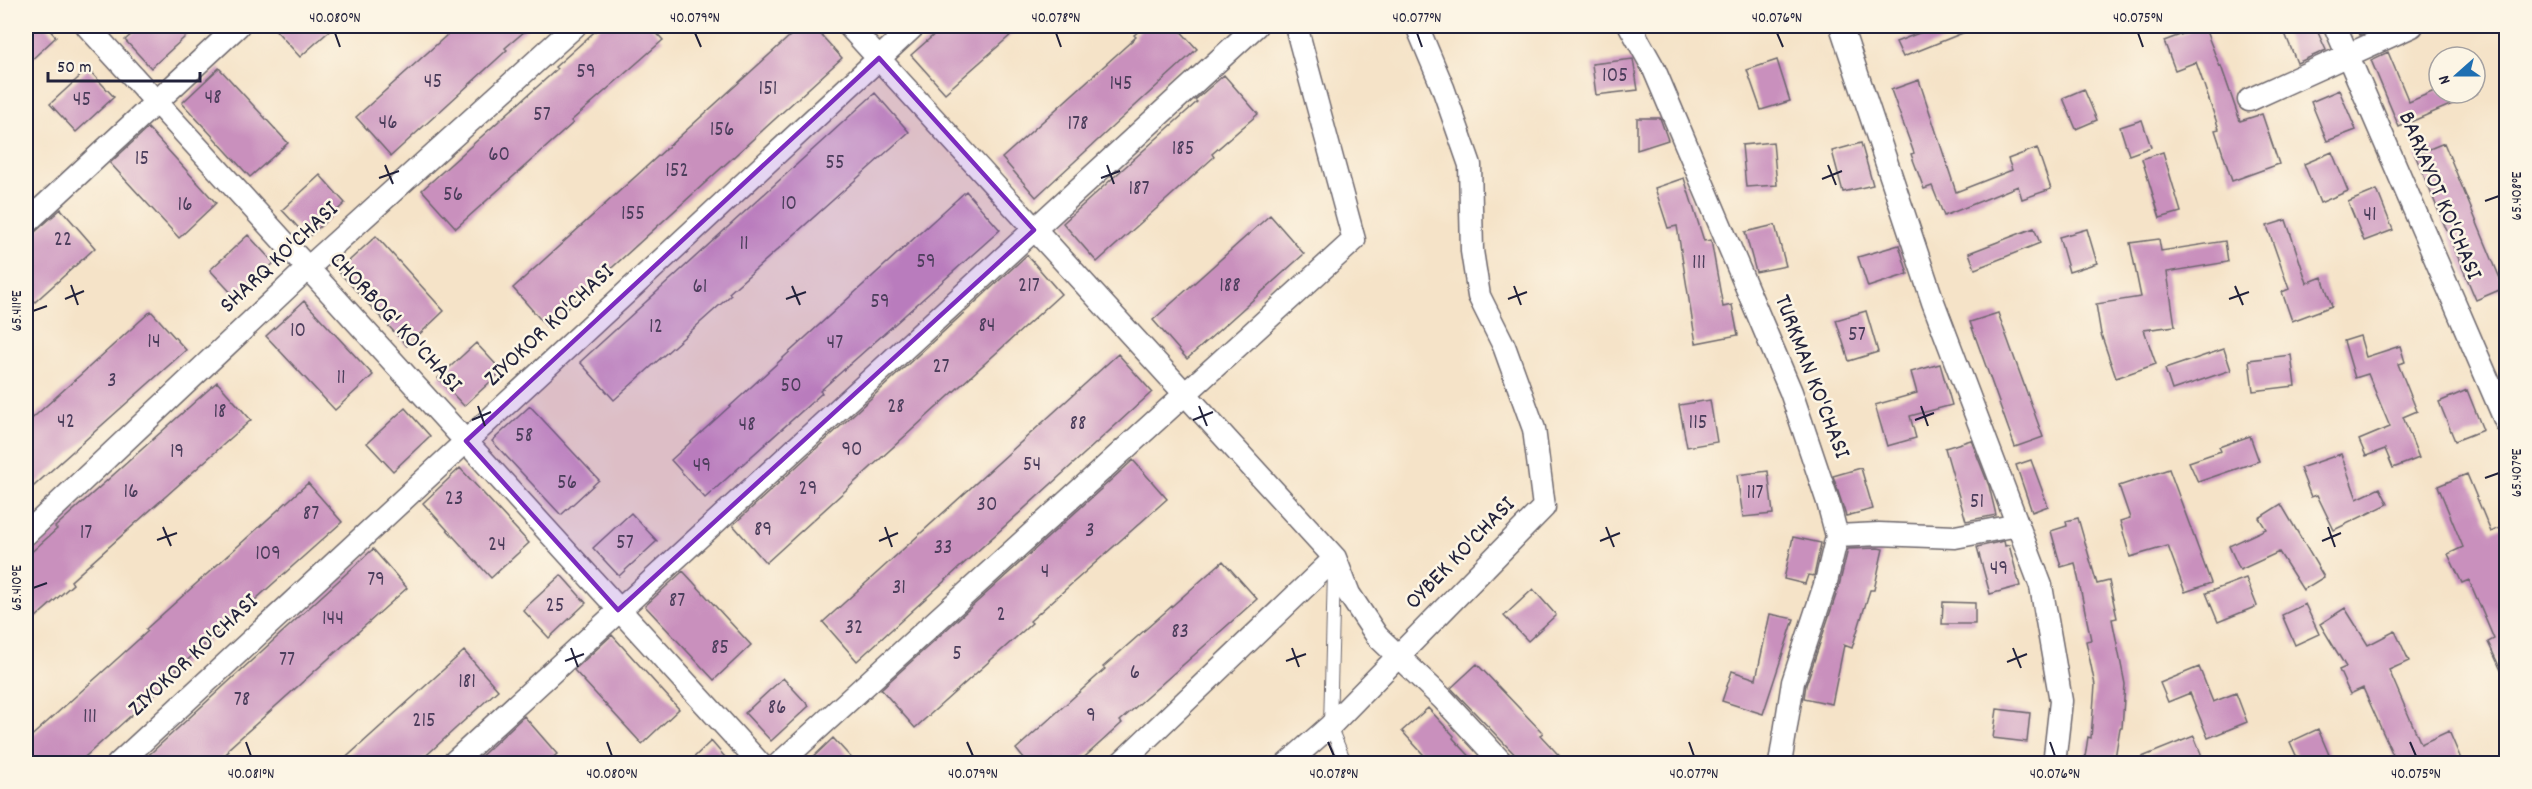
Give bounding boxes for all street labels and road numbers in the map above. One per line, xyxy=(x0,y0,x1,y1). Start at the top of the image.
street label: BARXAYOT KO'CHASI xyxy=(2388,106,2490,286)
street label: SHARQ KO'CHASI xyxy=(213,193,348,322)
street label: CHORBOG' KO'CHASI xyxy=(321,245,470,402)
street label: ZIYOKOR KO'CHASI xyxy=(477,256,623,396)
street label: TURKMAN KO'CHASI xyxy=(1764,290,1858,465)
street label: OYBEK KO'CHASI xyxy=(1398,489,1524,618)
street label: ZIYOKOR KO'CHASI xyxy=(121,586,267,726)

